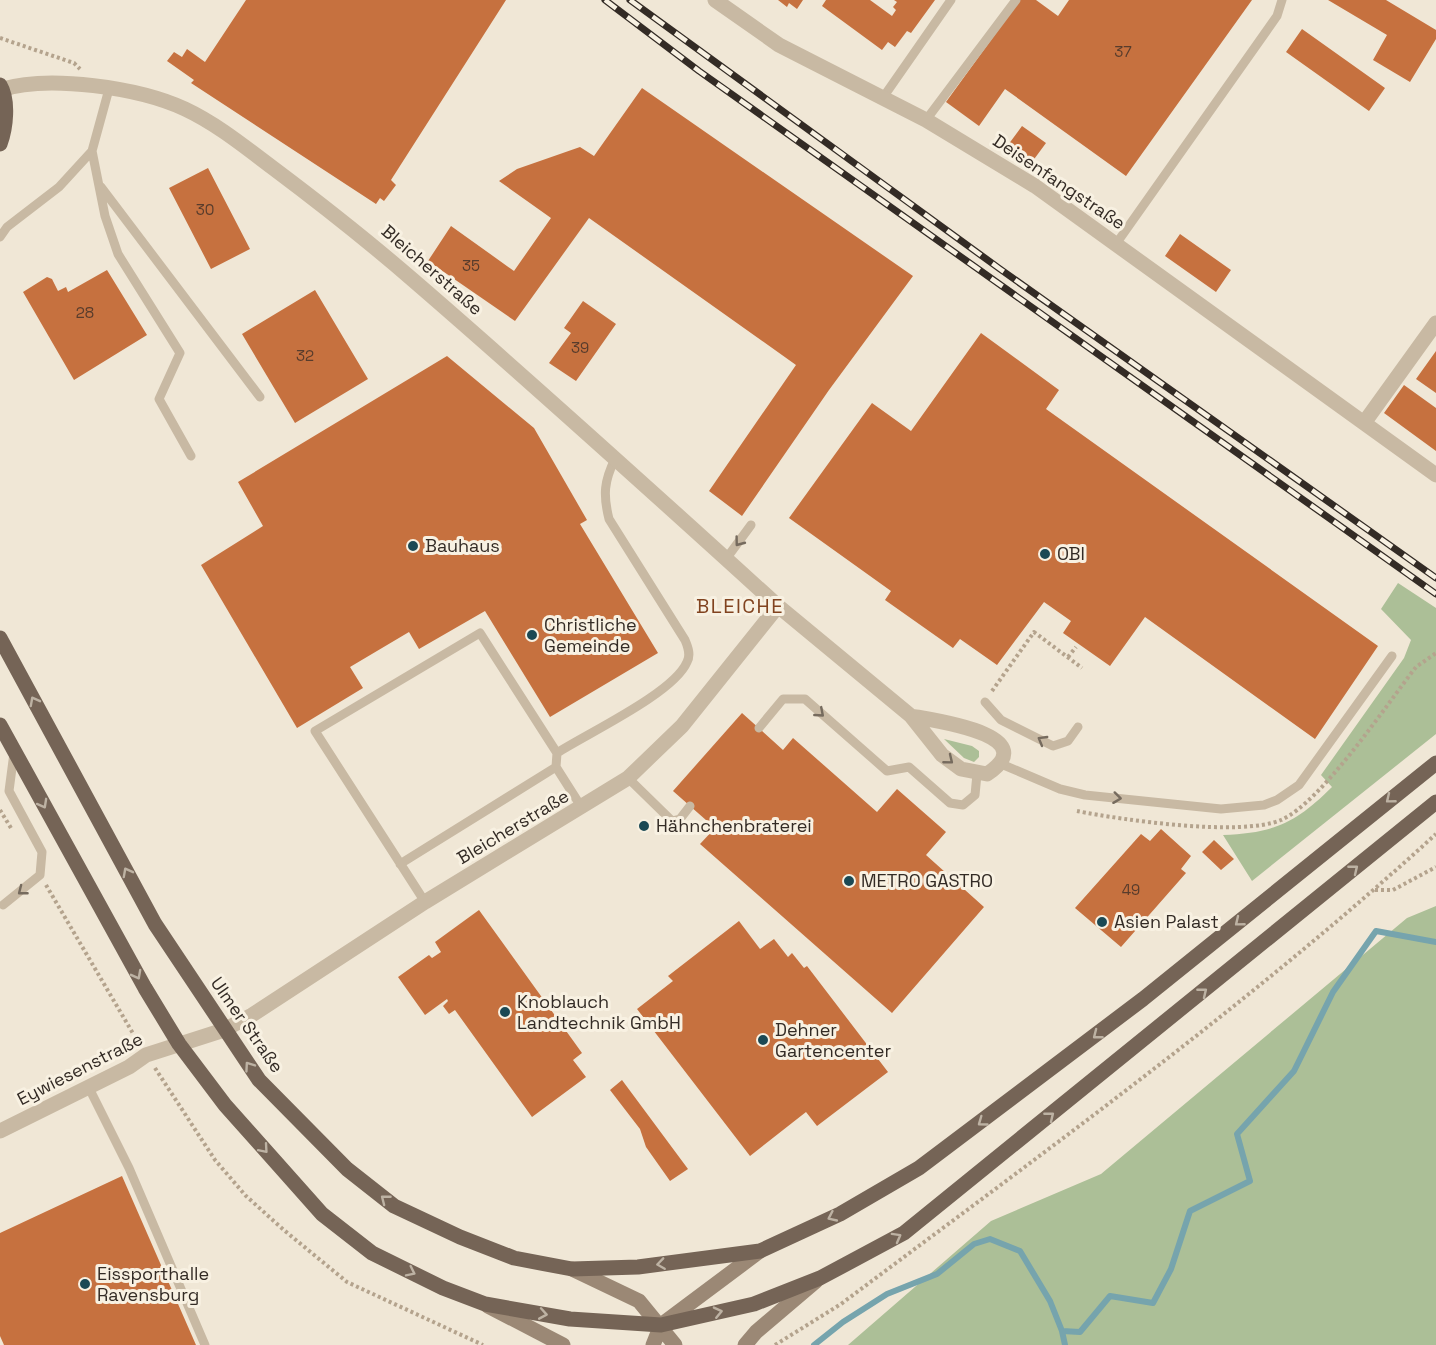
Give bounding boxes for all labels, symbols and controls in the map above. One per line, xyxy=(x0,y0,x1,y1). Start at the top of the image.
house number: 37 xyxy=(1114,42,1132,61)
street label: Deisenfangstraße xyxy=(989,129,1130,234)
house number: 30 xyxy=(196,200,214,219)
street label: Bleicherstraße xyxy=(377,219,488,320)
house number: 35 xyxy=(462,256,480,275)
house number: 28 xyxy=(76,303,94,322)
house number: 39 xyxy=(571,338,589,357)
house number: 32 xyxy=(296,346,314,365)
place label: Bauhaus xyxy=(425,534,500,557)
one-way arrow xyxy=(735,535,746,546)
marker: Bauhaus xyxy=(406,539,420,553)
place label: OBI xyxy=(1057,542,1085,565)
marker: OBI xyxy=(1038,547,1052,561)
district label: BLEICHE xyxy=(696,593,784,619)
place label: Christliche Gemeinde xyxy=(544,613,637,657)
marker: Christliche Gemeinde xyxy=(525,628,539,642)
one-way arrow xyxy=(30,697,41,707)
one-way arrow xyxy=(813,706,824,717)
one-way arrow xyxy=(1038,736,1048,747)
one-way arrow xyxy=(942,752,953,763)
street label: Bleicherstraße xyxy=(452,784,573,869)
one-way arrow xyxy=(1113,792,1122,804)
one-way arrow xyxy=(1386,792,1397,803)
one-way arrow xyxy=(36,798,47,808)
place label: Hähnchenbraterei xyxy=(656,814,812,837)
marker: Hähnchenbraterei xyxy=(637,819,651,833)
one-way arrow xyxy=(1347,865,1358,876)
one-way arrow xyxy=(123,868,134,879)
place label: METRO GASTRO xyxy=(861,869,993,892)
marker: METRO GASTRO xyxy=(842,874,856,888)
house number: 49 xyxy=(1122,880,1140,899)
one-way arrow xyxy=(18,883,29,894)
place label: Asien Palast xyxy=(1114,910,1219,933)
one-way arrow xyxy=(1235,914,1246,925)
marker: Asien Palast xyxy=(1095,915,1109,929)
one-way arrow xyxy=(130,969,141,979)
street label: Ulmer Straße xyxy=(206,972,289,1077)
one-way arrow xyxy=(1196,988,1207,999)
place label: Knoblauch Landtechnik GmbH xyxy=(517,990,681,1034)
marker: Knoblauch Landtechnik GmbH xyxy=(498,1005,512,1019)
place label: Dehner Gartencenter xyxy=(775,1018,891,1062)
street label: Eywiesenstraße xyxy=(13,1027,147,1110)
one-way arrow xyxy=(1093,1027,1104,1038)
marker: Dehner Gartencenter xyxy=(756,1033,770,1047)
one-way arrow xyxy=(245,1061,256,1072)
one-way arrow xyxy=(1043,1112,1054,1123)
one-way arrow xyxy=(977,1115,988,1126)
one-way arrow xyxy=(257,1142,268,1153)
one-way arrow xyxy=(381,1195,392,1206)
one-way arrow xyxy=(827,1210,838,1222)
one-way arrow xyxy=(891,1233,901,1244)
one-way arrow xyxy=(656,1258,665,1270)
place label: Eissporthalle Ravensburg xyxy=(97,1262,209,1306)
one-way arrow xyxy=(405,1265,416,1277)
marker: Eissporthalle Ravensburg xyxy=(78,1277,92,1291)
one-way arrow xyxy=(713,1306,723,1319)
one-way arrow xyxy=(538,1308,548,1320)

